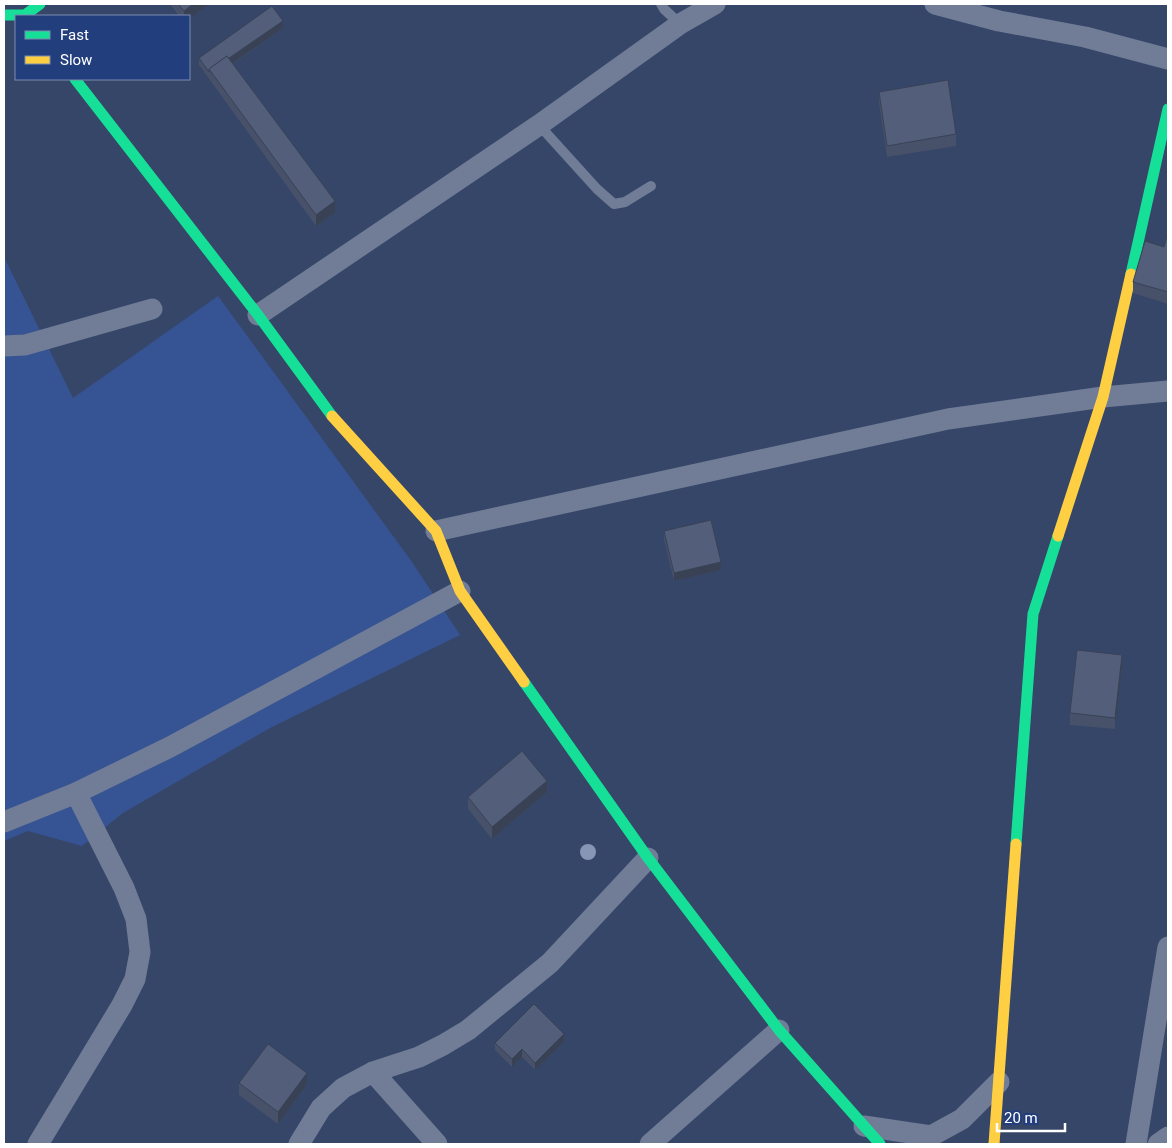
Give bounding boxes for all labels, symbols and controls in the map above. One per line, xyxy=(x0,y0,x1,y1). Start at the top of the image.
legend xyxy=(15,15,190,80)
text: Fast xyxy=(60,26,89,44)
text: Slow xyxy=(60,51,92,69)
scale bar xyxy=(997,1100,1064,1132)
text: 20 m xyxy=(1004,1109,1038,1127)

